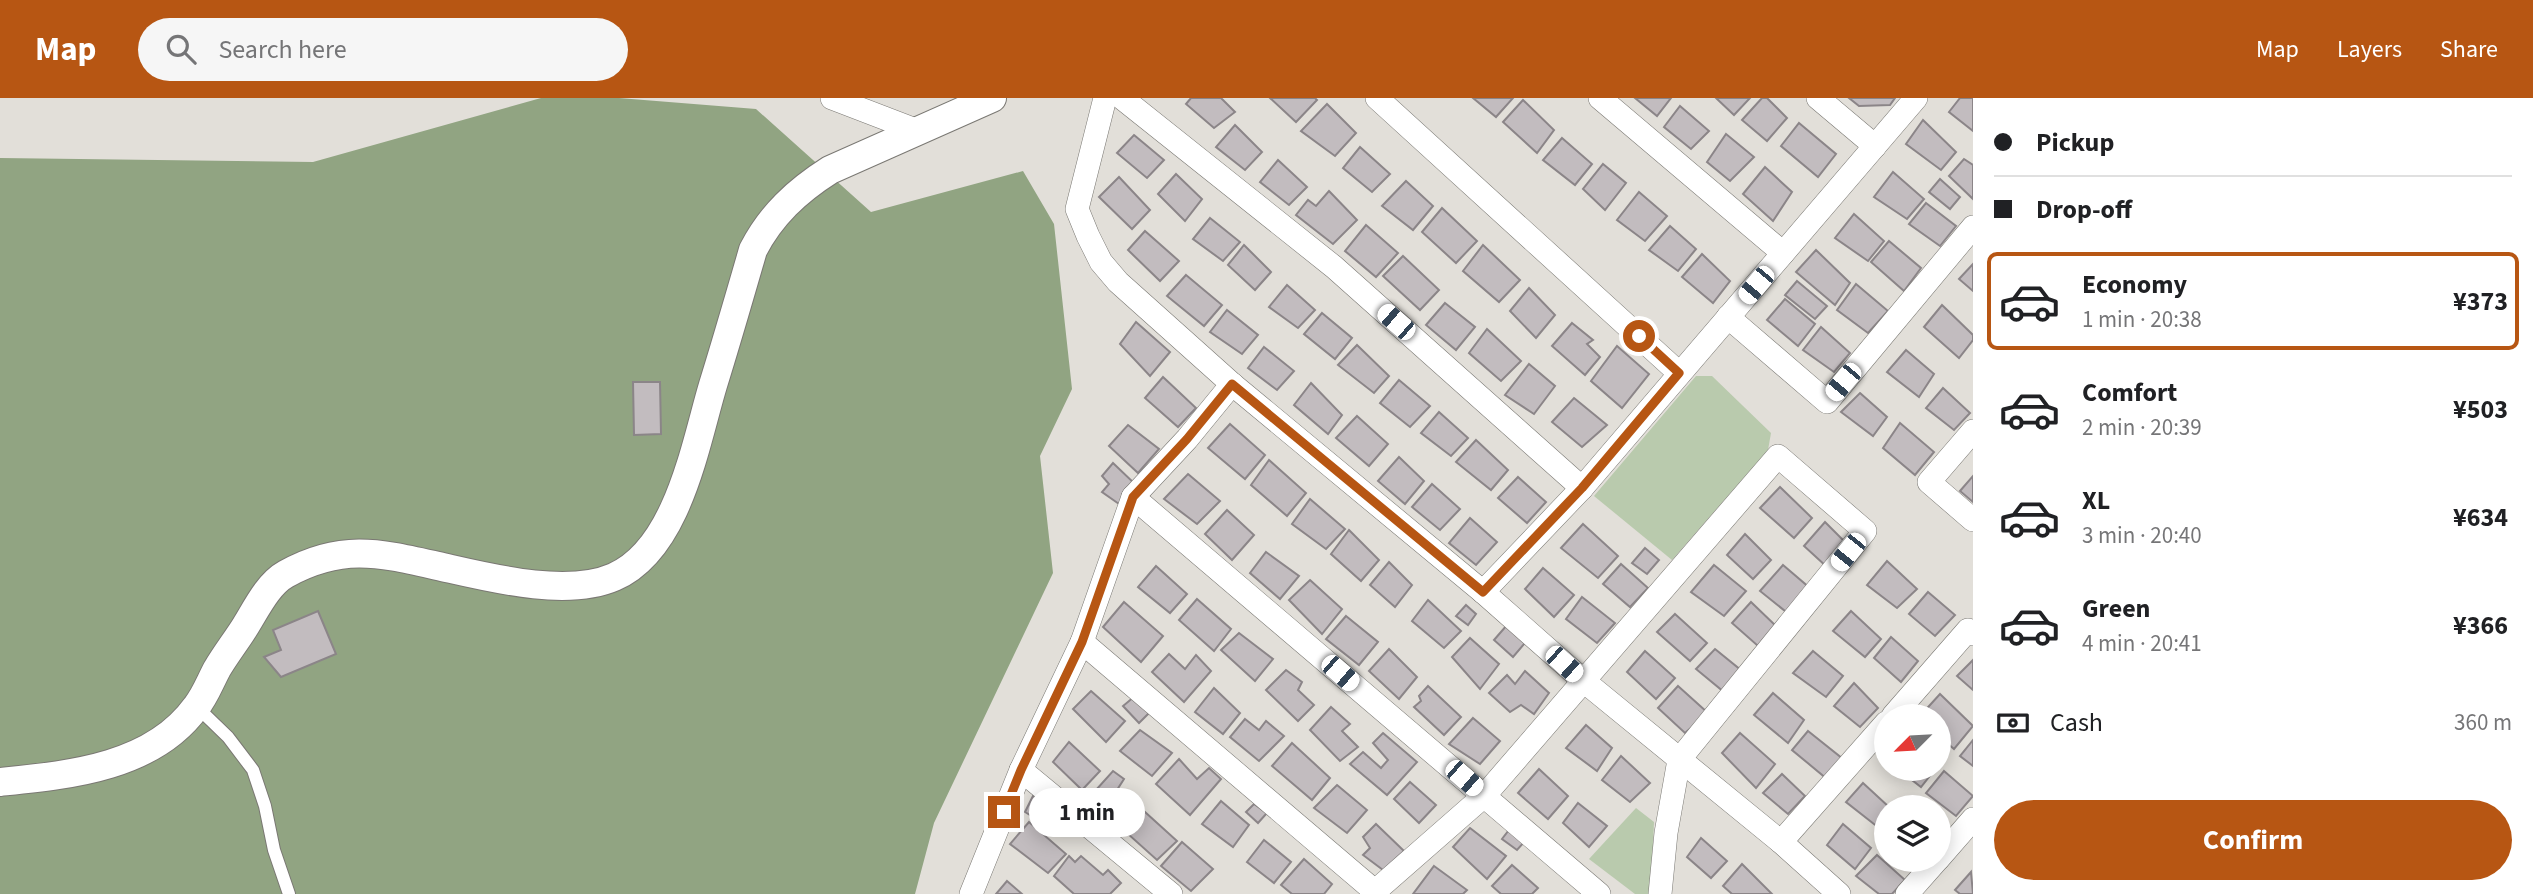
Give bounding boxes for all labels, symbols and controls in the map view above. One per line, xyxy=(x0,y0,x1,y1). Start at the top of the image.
search box xyxy=(138,18,628,81)
text: Map xyxy=(35,26,96,73)
icon: search xyxy=(162,30,200,68)
text: Search here xyxy=(218,31,347,68)
text: Map xyxy=(2256,32,2299,67)
text: Layers xyxy=(2337,32,2402,67)
text: Share xyxy=(2440,32,2498,67)
text: Pickup xyxy=(2036,124,2114,161)
text: Drop-off xyxy=(2036,191,2132,228)
car xyxy=(1735,262,1778,308)
text: Economy xyxy=(2082,266,2187,303)
icon: car xyxy=(1998,270,2061,333)
text: ¥373 xyxy=(2453,283,2508,320)
car xyxy=(1374,300,1419,344)
text: 1 min · 20:38 xyxy=(2082,303,2202,336)
route start xyxy=(1623,320,1655,352)
car xyxy=(1822,359,1865,405)
text: Comfort xyxy=(2082,374,2177,411)
icon: car xyxy=(1998,378,2061,441)
text: ¥503 xyxy=(2453,391,2508,428)
text: 2 min · 20:39 xyxy=(2082,411,2202,444)
text: XL xyxy=(2082,482,2110,519)
icon: car xyxy=(1998,486,2061,549)
text: ¥634 xyxy=(2453,499,2508,536)
text: 3 min · 20:40 xyxy=(2082,519,2202,552)
car xyxy=(1827,529,1870,575)
text: Green xyxy=(2082,590,2150,627)
icon: car xyxy=(1998,594,2061,657)
text: ¥366 xyxy=(2453,607,2508,644)
text: 4 min · 20:41 xyxy=(2082,627,2202,660)
car xyxy=(1542,642,1587,686)
car xyxy=(1318,651,1363,695)
north arrow xyxy=(1874,704,1951,780)
map controls xyxy=(1874,704,1951,872)
icon: cash xyxy=(1994,704,2032,742)
text: Cash xyxy=(2050,704,2103,741)
text: 360 m xyxy=(2454,706,2512,739)
car xyxy=(1442,756,1487,800)
callout: 1 min xyxy=(1028,788,1144,836)
button: layers xyxy=(1874,795,1951,872)
route end xyxy=(988,796,1020,828)
text: 1 min xyxy=(1059,796,1115,829)
button: Confirm xyxy=(1994,800,2512,880)

